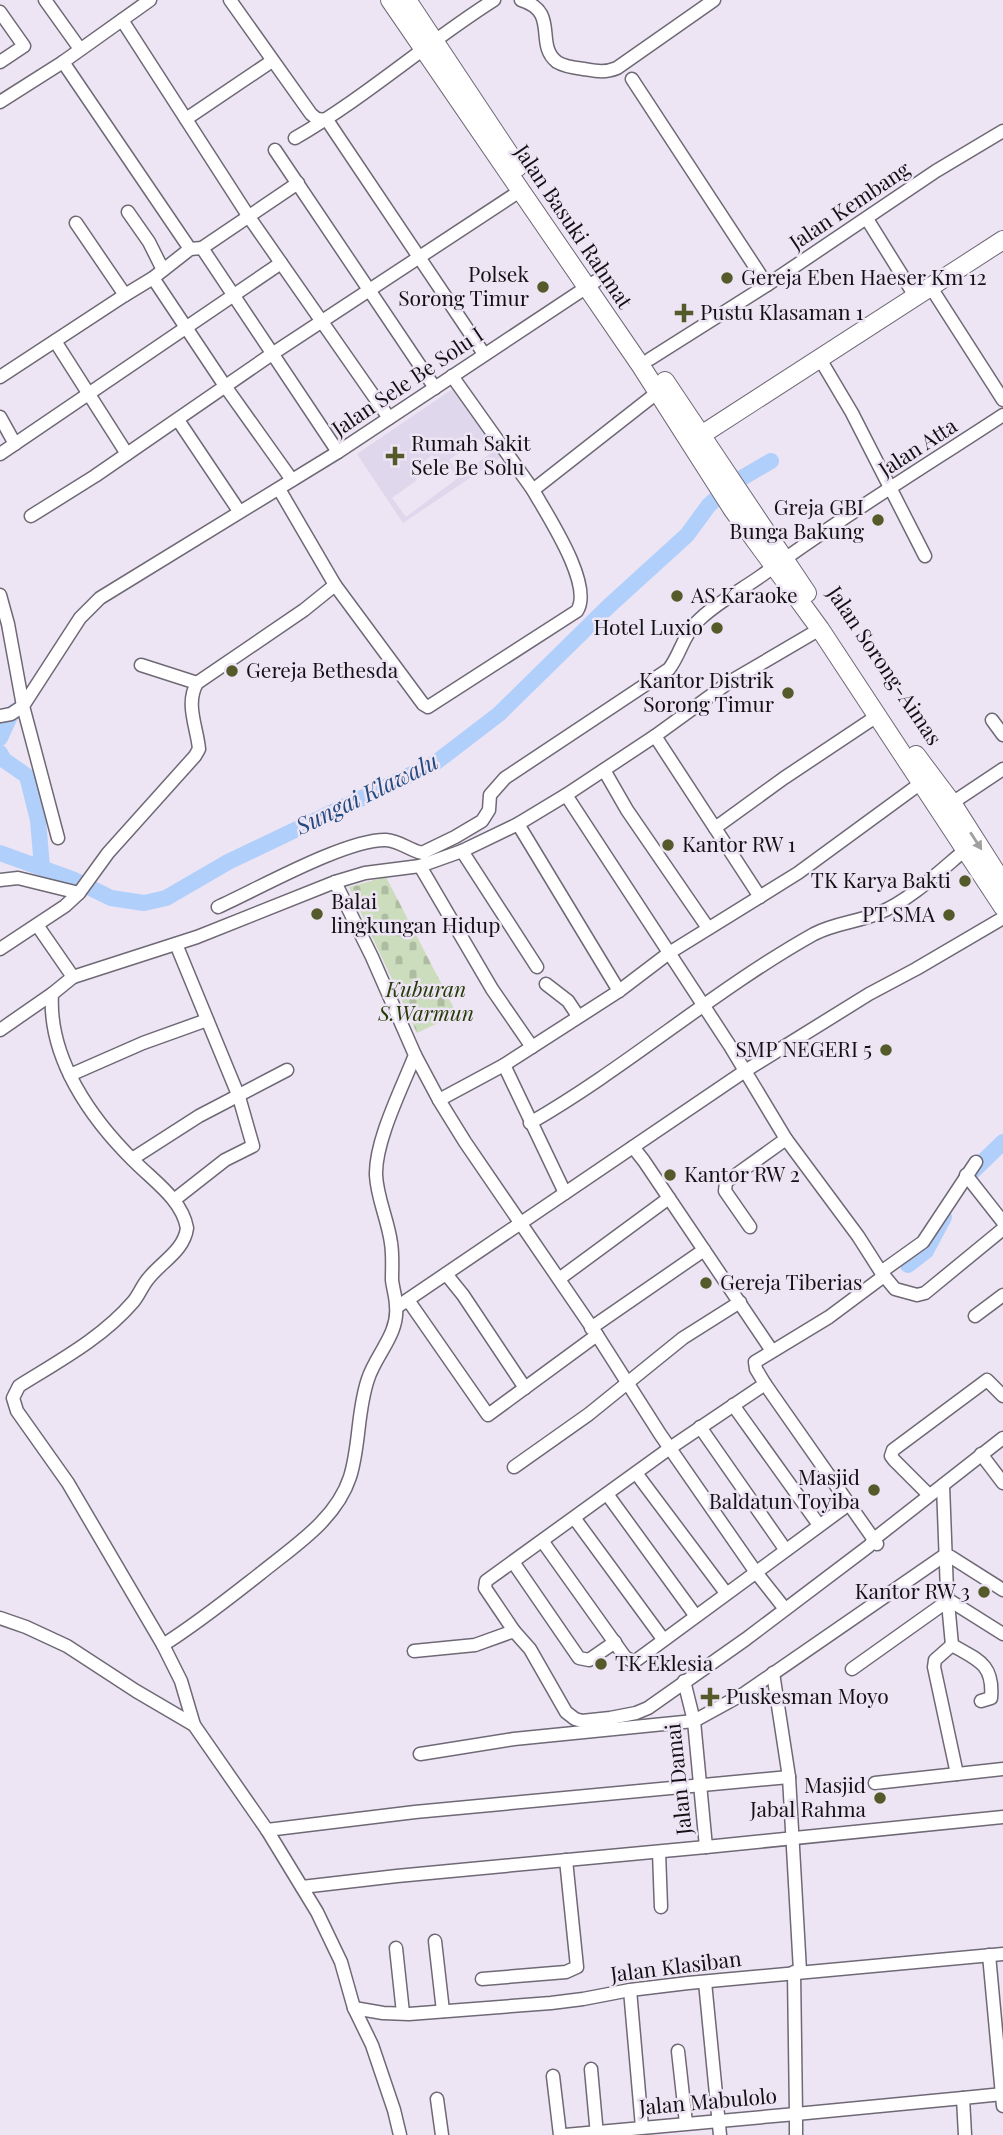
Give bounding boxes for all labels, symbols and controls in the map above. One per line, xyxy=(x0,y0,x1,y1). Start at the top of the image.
street label: Jalan Basuki Rahmat xyxy=(509,138,640,314)
street label: Jalan Kembang xyxy=(782,154,915,256)
place label: Polsek Sorong Timur xyxy=(398,259,530,311)
place label: Gereja Eben Haeser Km 12 xyxy=(741,262,986,290)
marker: Gereja Eben Haeser Km 12 xyxy=(719,270,735,286)
marker: Polsek Sorong Timur xyxy=(535,279,551,295)
place label: Pustu Klasaman 1 xyxy=(700,297,864,325)
marker: Pustu Klasaman 1 xyxy=(674,303,694,323)
street label: Jalan Sele Be Solu I xyxy=(325,319,488,442)
street label: Jalan Atta xyxy=(872,410,962,483)
place label: Rumah Sakit Sele Be Solu xyxy=(411,428,531,480)
marker: Rumah Sakit Sele Be Solu xyxy=(385,446,405,466)
place label: Greja GBI Bunga Bakung xyxy=(729,492,864,544)
marker: Greja GBI Bunga Bakung xyxy=(870,512,886,528)
street label: Jalan Sorong-Aimas xyxy=(822,579,949,750)
place label: AS Karaoke xyxy=(690,580,798,608)
marker: AS Karaoke xyxy=(669,588,685,604)
place label: Hotel Luxio xyxy=(594,612,703,640)
marker: Hotel Luxio xyxy=(709,620,725,636)
place label: Gereja Bethesda xyxy=(246,655,399,683)
marker: Gereja Bethesda xyxy=(224,663,240,679)
place label: Kantor Distrik Sorong Timur xyxy=(639,665,775,717)
marker: Kantor Distrik Sorong Timur xyxy=(780,685,796,701)
water label: Sungai Klawalu xyxy=(289,745,443,841)
place label: Kantor RW 1 xyxy=(682,829,796,857)
one-way arrow xyxy=(970,832,983,851)
marker: Kantor RW 1 xyxy=(660,837,676,853)
place label: TK Karya Bakti xyxy=(811,865,951,893)
marker: TK Karya Bakti xyxy=(957,873,973,889)
place label: Balai lingkungan Hidup xyxy=(331,886,500,938)
place label: PT SMA xyxy=(862,899,936,927)
marker: Balai lingkungan Hidup xyxy=(309,906,325,922)
marker: PT SMA xyxy=(941,907,957,923)
park label: Kuburan S.Warmun xyxy=(377,974,474,1026)
place label: SMP NEGERI 5 xyxy=(736,1034,872,1062)
marker: SMP NEGERI 5 xyxy=(878,1042,894,1058)
place label: Kantor RW 2 xyxy=(684,1159,800,1187)
marker: Kantor RW 2 xyxy=(662,1167,678,1183)
place label: Gereja Tiberias xyxy=(720,1267,862,1295)
marker: Gereja Tiberias xyxy=(698,1275,714,1291)
place label: Masjid Baldatun Toyiba xyxy=(709,1462,861,1514)
marker: Masjid Baldatun Toyiba xyxy=(866,1482,882,1498)
place label: Kantor RW 3 xyxy=(855,1576,970,1604)
marker: Kantor RW 3 xyxy=(976,1584,992,1600)
place label: TK Eklesia xyxy=(615,1648,714,1676)
marker: TK Eklesia xyxy=(593,1656,609,1672)
place label: Puskesman Moyo xyxy=(726,1681,889,1709)
marker: Puskesman Moyo xyxy=(700,1687,720,1707)
street label: Jalan Damai xyxy=(657,1722,697,1837)
place label: Masjid Jabal Rahma xyxy=(749,1770,867,1822)
marker: Masjid Jabal Rahma xyxy=(872,1790,888,1806)
street label: Jalan Klasiban xyxy=(608,1943,743,1987)
street label: Jalan Mabulolo xyxy=(637,2080,778,2120)

